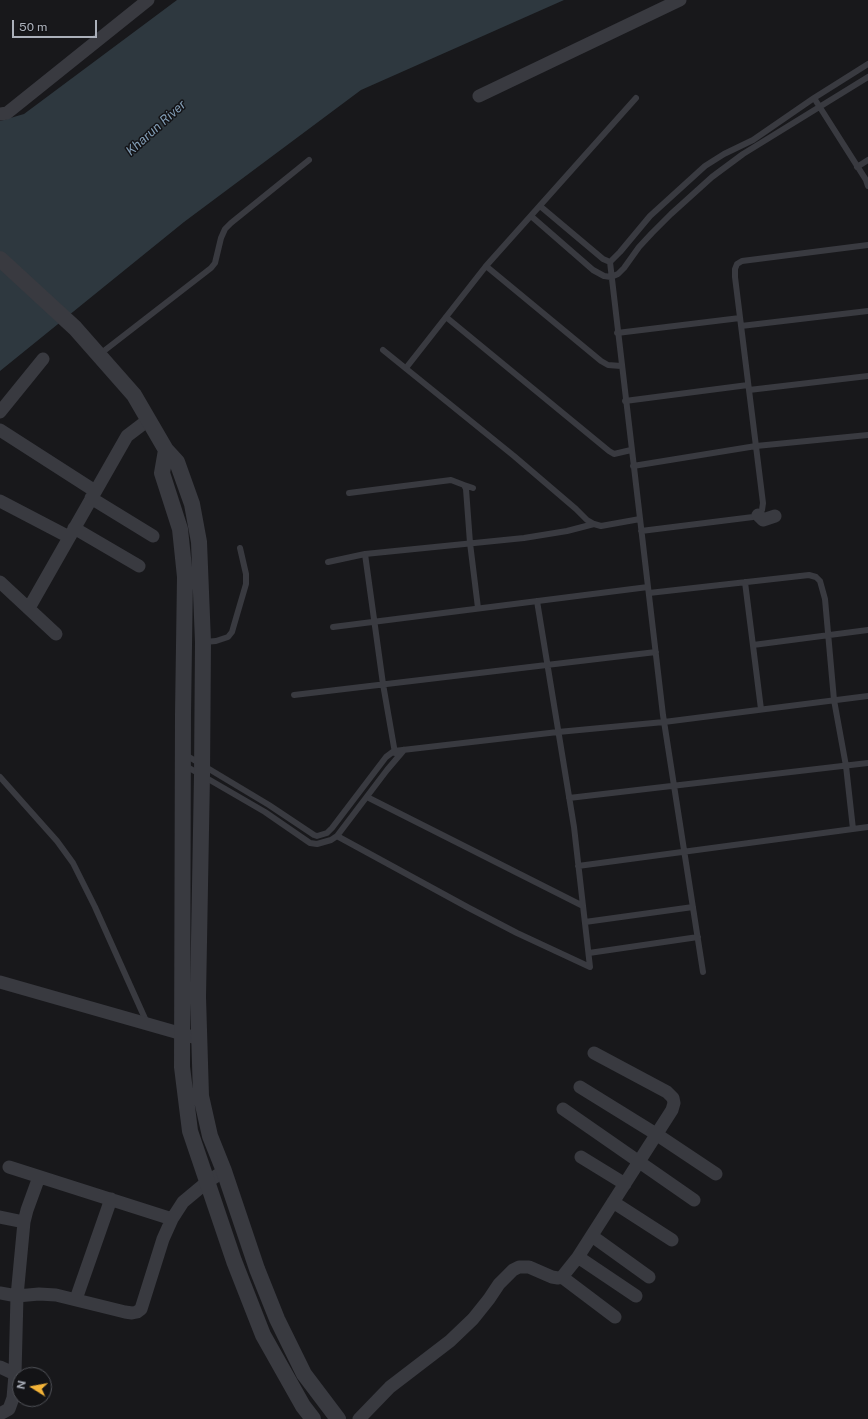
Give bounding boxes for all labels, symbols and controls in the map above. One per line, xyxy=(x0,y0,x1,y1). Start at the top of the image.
scale bar xyxy=(14,12,99,38)
text: 50 m xyxy=(19,20,47,34)
water label: Kharun River xyxy=(123,97,189,159)
north arrow xyxy=(12,1367,52,1407)
text: N xyxy=(14,1380,28,1390)

